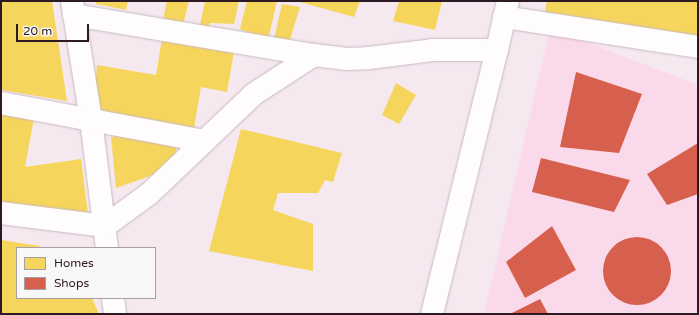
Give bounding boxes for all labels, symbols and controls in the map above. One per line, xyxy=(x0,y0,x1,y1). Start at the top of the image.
scale bar xyxy=(18,16,91,42)
text: 20 m xyxy=(23,24,52,38)
legend xyxy=(16,247,156,299)
text: Homes xyxy=(54,256,94,270)
text: Shops xyxy=(54,276,89,290)

